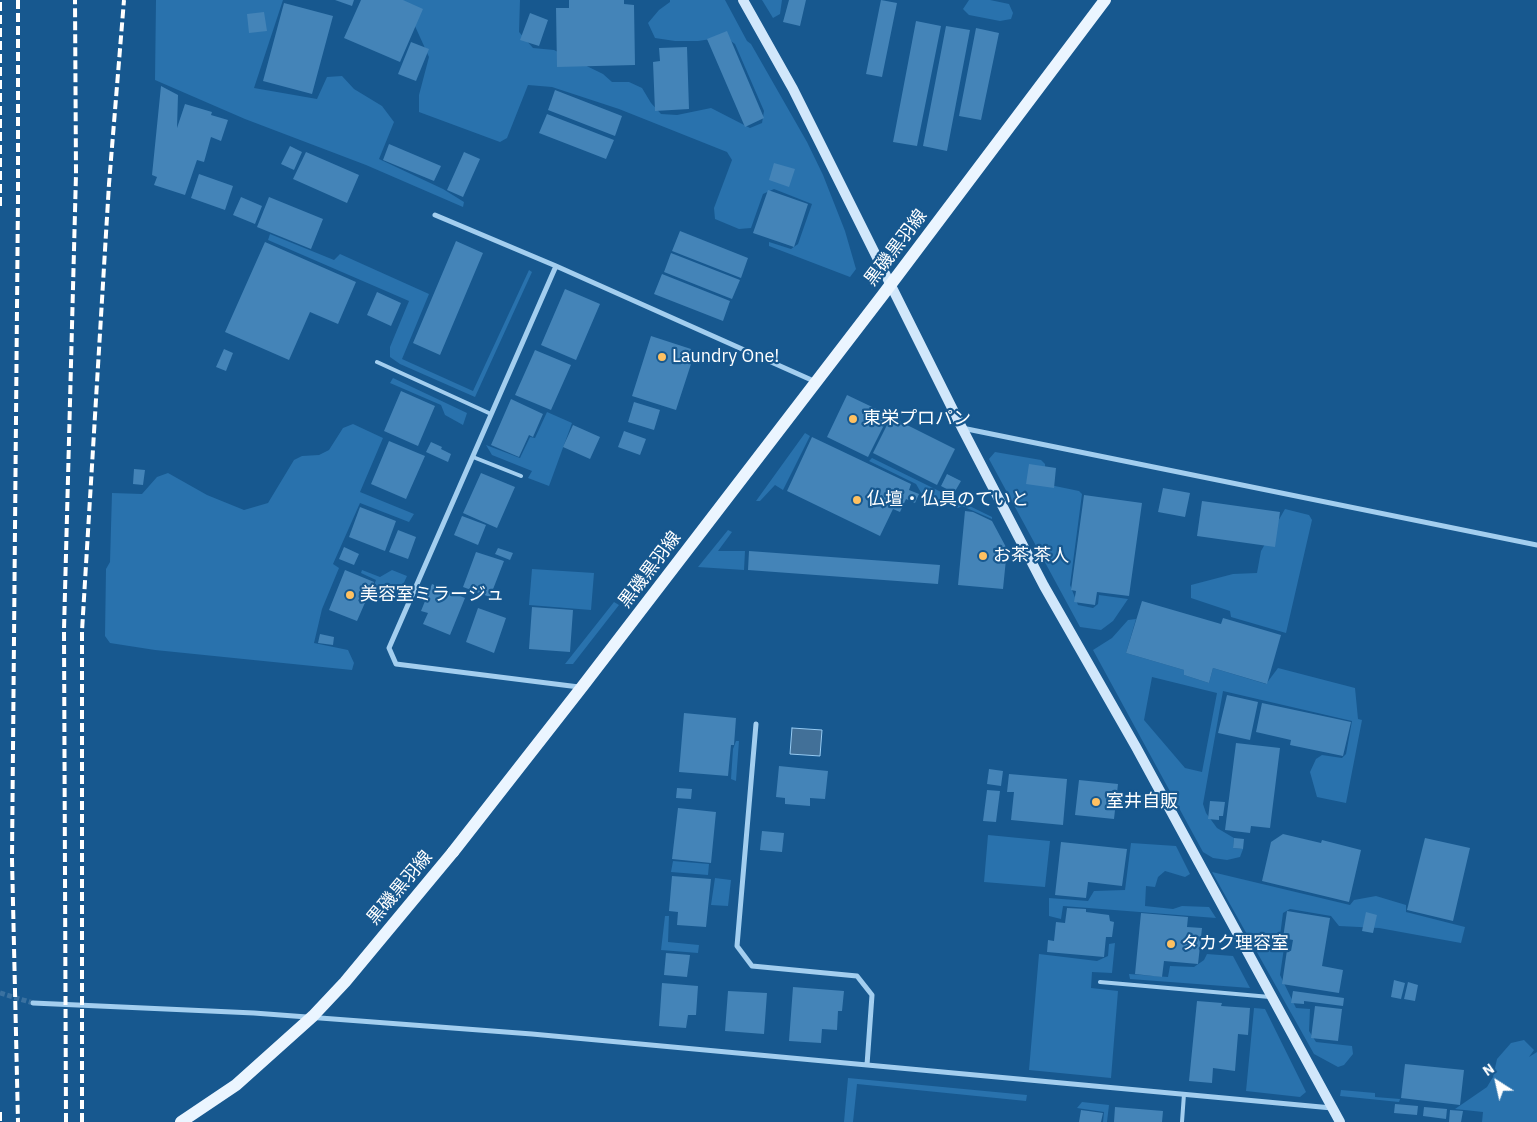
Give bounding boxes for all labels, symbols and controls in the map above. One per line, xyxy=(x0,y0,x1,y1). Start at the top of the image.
street label: 黒磯黒羽線 xyxy=(860,206,932,290)
place label: Laundry One! xyxy=(672,346,779,368)
marker: Laundry One! xyxy=(656,351,668,363)
place label: 東栄プロパン xyxy=(863,408,971,430)
marker: 東栄プロパン xyxy=(847,413,859,425)
place label: 仏壇・仏具のていと xyxy=(867,489,1029,511)
marker: 仏壇・仏具のていと xyxy=(851,494,863,506)
street label: 黒磯黒羽線 xyxy=(614,528,686,612)
place label: お茶 茶人 xyxy=(993,545,1069,567)
marker: お茶 茶人 xyxy=(977,550,989,562)
place label: 美容室ミラージュ xyxy=(360,584,504,606)
marker: 美容室ミラージュ xyxy=(344,589,356,601)
place label: 室井自販 xyxy=(1106,791,1178,813)
marker: 室井自販 xyxy=(1090,796,1102,808)
street label: 黒磯黒羽線 xyxy=(363,847,437,929)
place label: タカク理容室 xyxy=(1181,933,1289,955)
marker: タカク理容室 xyxy=(1165,938,1177,950)
north arrow xyxy=(1472,1057,1522,1107)
text: N xyxy=(1479,1059,1498,1080)

